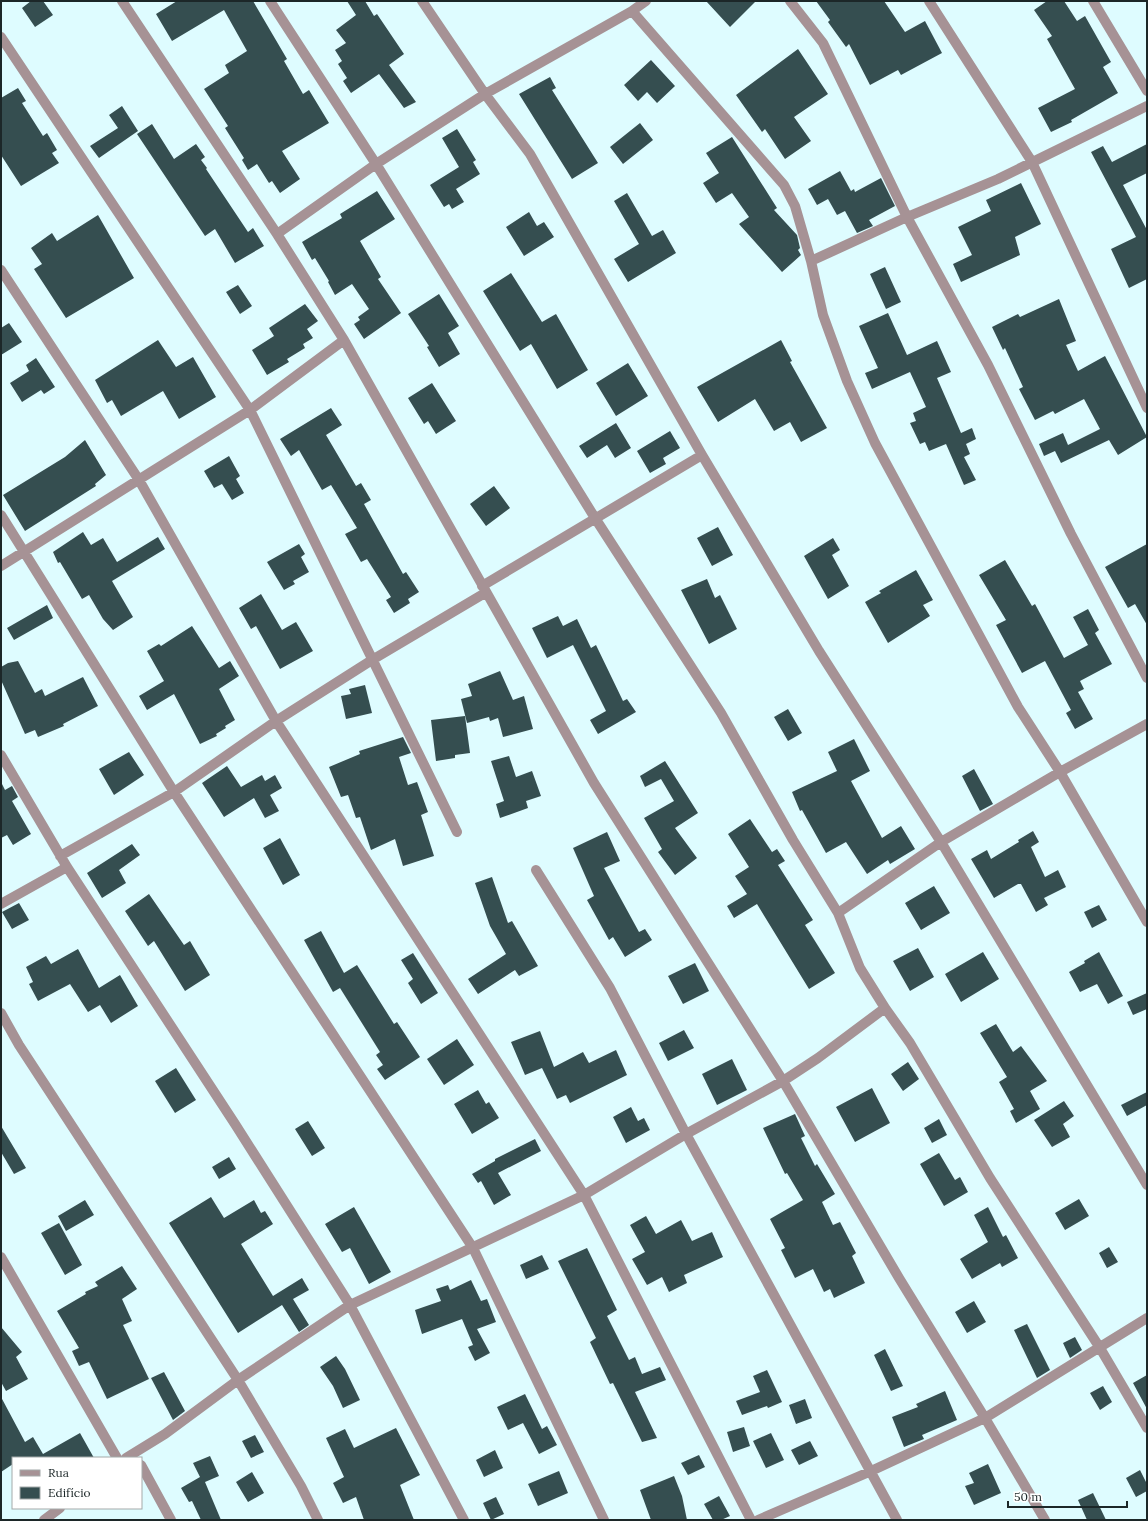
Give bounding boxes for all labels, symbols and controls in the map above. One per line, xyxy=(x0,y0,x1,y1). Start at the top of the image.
legend xyxy=(12,1457,142,1509)
text: Rua xyxy=(48,1465,69,1480)
scale bar xyxy=(1008,1483,1127,1509)
text: Edifício xyxy=(48,1485,91,1500)
text: 50 m xyxy=(1014,1489,1042,1504)

